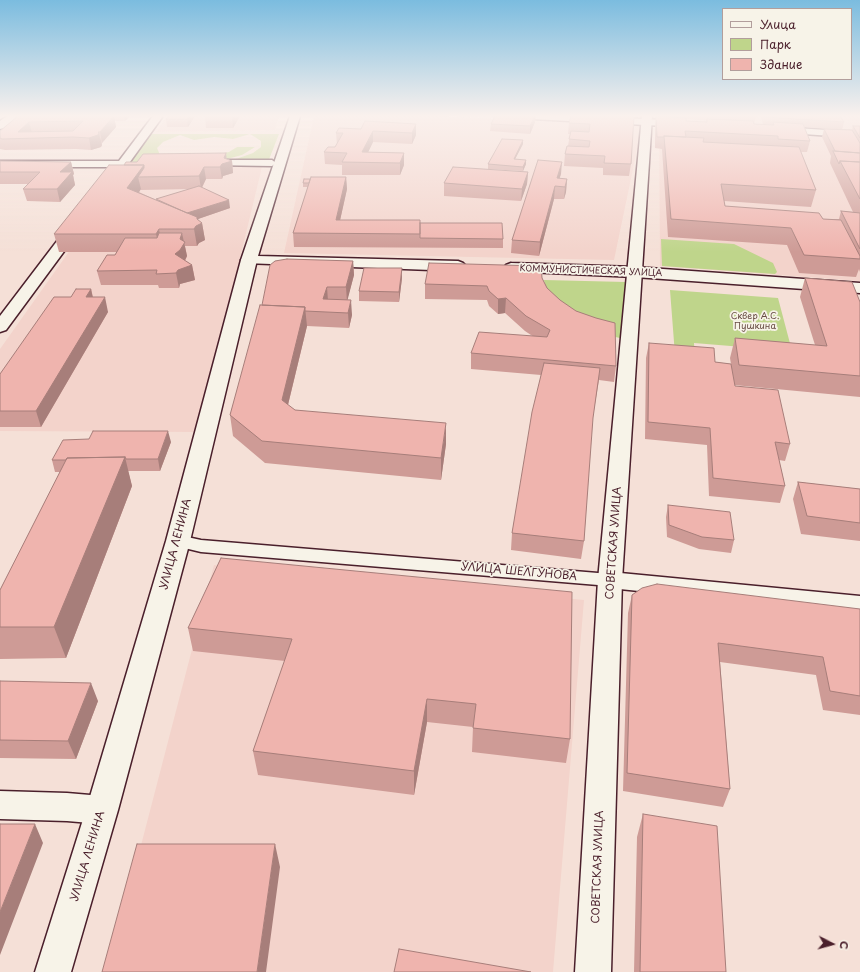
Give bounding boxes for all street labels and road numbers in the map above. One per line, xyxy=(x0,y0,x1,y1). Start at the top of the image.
street label: КОММУНИСТИЧЕСКАЯ УЛИЦА xyxy=(519,263,663,279)
street label: СОВЕТСКАЯ УЛИЦА xyxy=(603,486,625,600)
street label: УЛИЦА ЛЕНИНА xyxy=(157,497,195,591)
street label: УЛИЦА ШЕЛГУНОВА xyxy=(460,560,578,584)
street label: УЛИЦА ЛЕНИНА xyxy=(68,809,108,903)
street label: СОВЕТСКАЯ УЛИЦА xyxy=(589,810,607,924)

